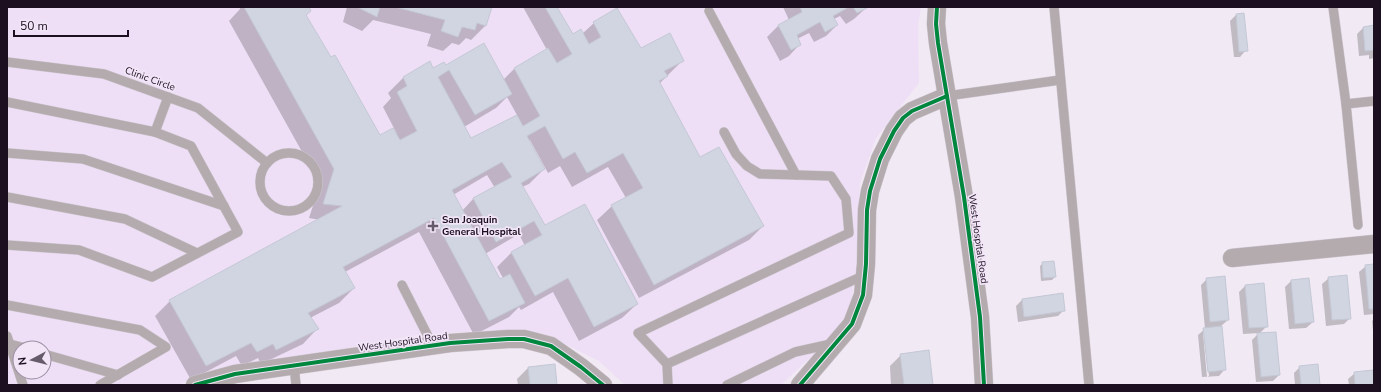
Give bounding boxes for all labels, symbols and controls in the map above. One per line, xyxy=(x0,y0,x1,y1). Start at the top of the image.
scale bar xyxy=(14,12,128,38)
text: 50 m xyxy=(20,18,48,34)
street label: Clinic Circle xyxy=(123,63,177,95)
street label: West Hospital Road xyxy=(965,193,991,285)
place label: San Joaquin General Hospital xyxy=(442,213,522,239)
marker: San Joaquin General Hospital xyxy=(427,220,439,232)
street label: West Hospital Road xyxy=(357,329,449,355)
north arrow xyxy=(12,340,52,380)
text: N xyxy=(15,356,31,366)

